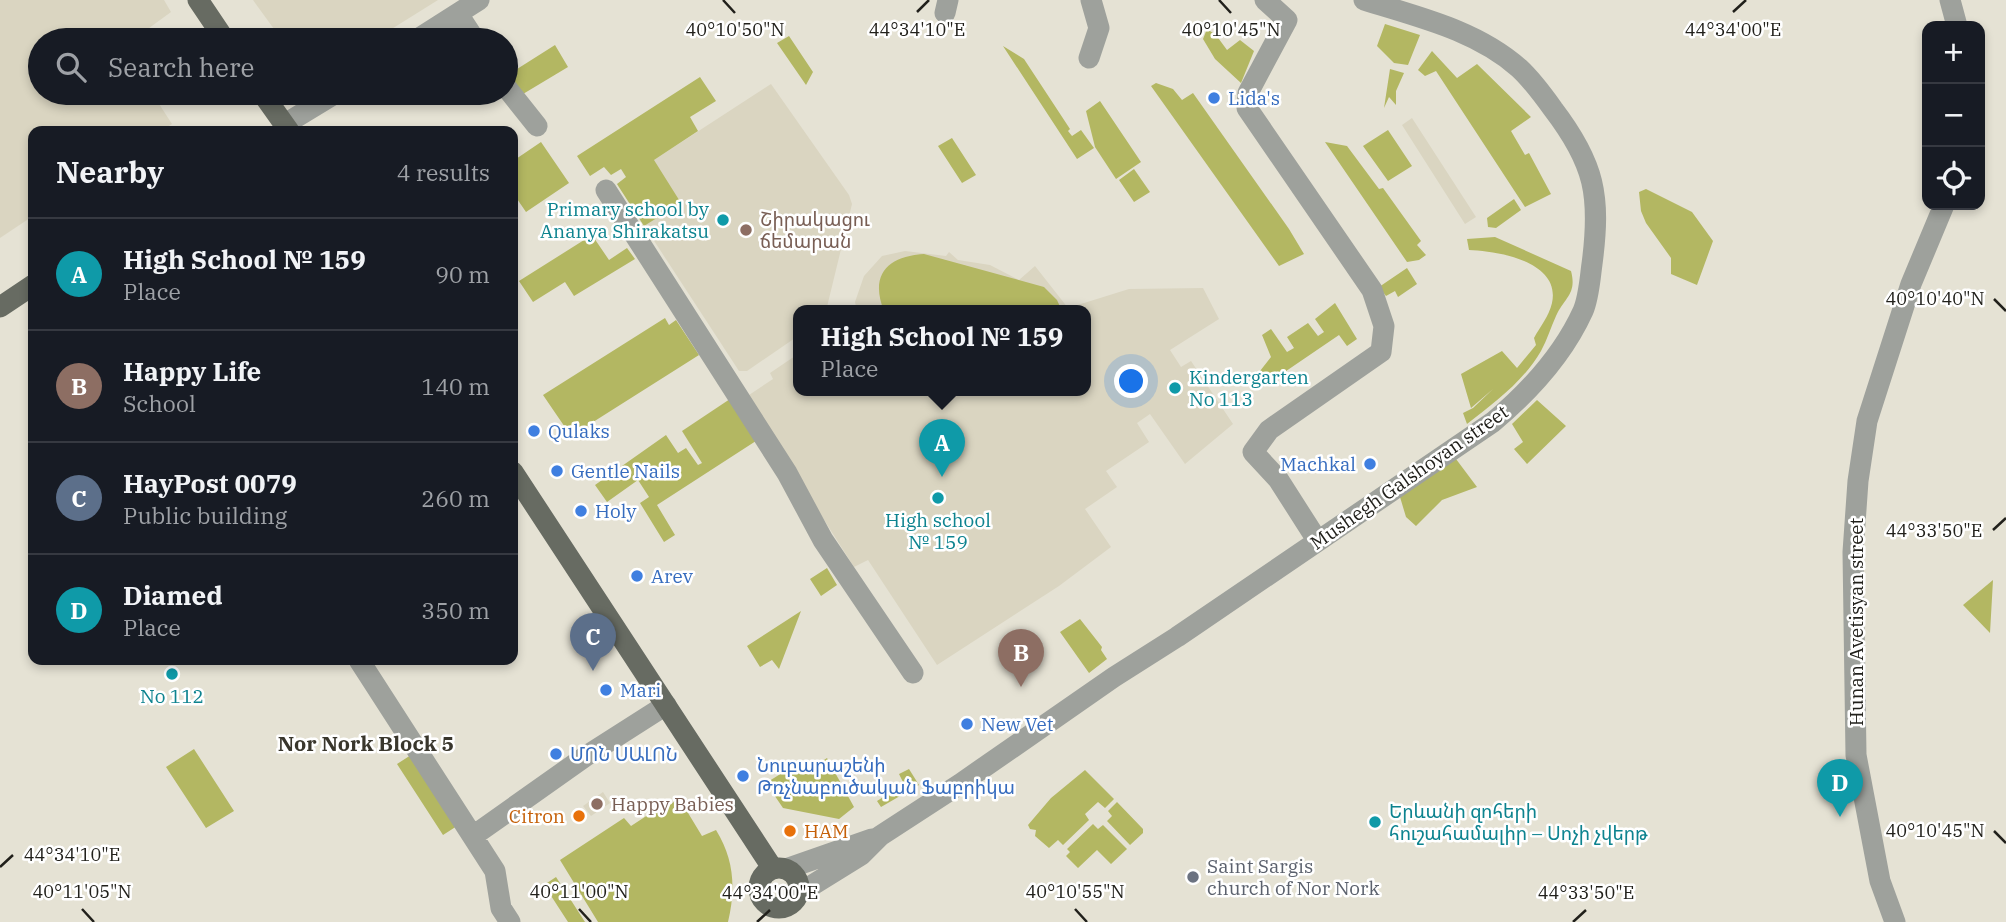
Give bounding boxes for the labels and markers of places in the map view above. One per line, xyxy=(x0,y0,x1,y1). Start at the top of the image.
place label: Lida's xyxy=(1228,86,1280,110)
marker: Lida's xyxy=(1206,90,1222,106)
place label: Primary school by Ananya Shirakatsu xyxy=(540,197,710,243)
place label: Շիրակացու ճեմարան xyxy=(760,207,870,253)
marker: Primary school by Ananya Shirakatsu xyxy=(715,212,731,228)
marker: Շիրակացու ճեմարան xyxy=(738,222,754,238)
place label: Kindergarten No 113 xyxy=(1189,365,1309,411)
marker: Kindergarten No 113 xyxy=(1167,380,1183,396)
place label: Qulaks xyxy=(548,419,610,443)
pin: A xyxy=(919,419,965,477)
marker: Qulaks xyxy=(526,423,542,439)
place label: Machkal xyxy=(1280,452,1356,476)
marker: Machkal xyxy=(1362,456,1378,472)
place label: Gentle Nails xyxy=(571,459,680,483)
marker: Gentle Nails xyxy=(549,463,565,479)
marker: High school № 159 xyxy=(930,490,946,506)
place label: Holy xyxy=(595,499,637,523)
marker: Holy xyxy=(573,503,589,519)
place label: High school № 159 xyxy=(885,508,991,554)
place label: Arev xyxy=(651,564,694,588)
marker: Arev xyxy=(629,568,645,584)
pin: C xyxy=(570,613,616,671)
pin: B xyxy=(998,629,1044,687)
marker: No 112 xyxy=(164,666,180,682)
place label: Mari xyxy=(620,678,661,702)
marker: Mari xyxy=(598,682,614,698)
place label: No 112 xyxy=(140,684,204,708)
place label: New Vet xyxy=(981,712,1054,736)
marker: New Vet xyxy=(959,716,975,732)
place label: ՄՈՆ ՍԱԼՈՆ xyxy=(570,742,678,766)
marker: ՄՈՆ ՍԱԼՈՆ xyxy=(548,746,564,762)
place label: Նուբարաշենի Թռչնաբուծական Ֆաբրիկա xyxy=(757,753,1015,799)
pin: D xyxy=(1817,759,1863,817)
marker: Նուբարաշենի Թռչնաբուծական Ֆաբրիկա xyxy=(735,768,751,784)
place label: Happy Babies xyxy=(611,792,734,816)
marker: Happy Babies xyxy=(589,796,605,812)
place label: Երևանի զոհերի հուշահամալիր – Սոչի չվերթ xyxy=(1389,799,1648,845)
place label: Citron xyxy=(509,804,565,828)
marker: Citron xyxy=(571,808,587,824)
marker: Երևանի զոհերի հուշահամալիր – Սոչի չվերթ xyxy=(1367,814,1383,830)
place label: HAM xyxy=(804,819,849,843)
marker: HAM xyxy=(782,823,798,839)
place label: Saint Sargis church of Nor Nork xyxy=(1207,854,1380,900)
marker: Saint Sargis church of Nor Nork xyxy=(1185,869,1201,885)

